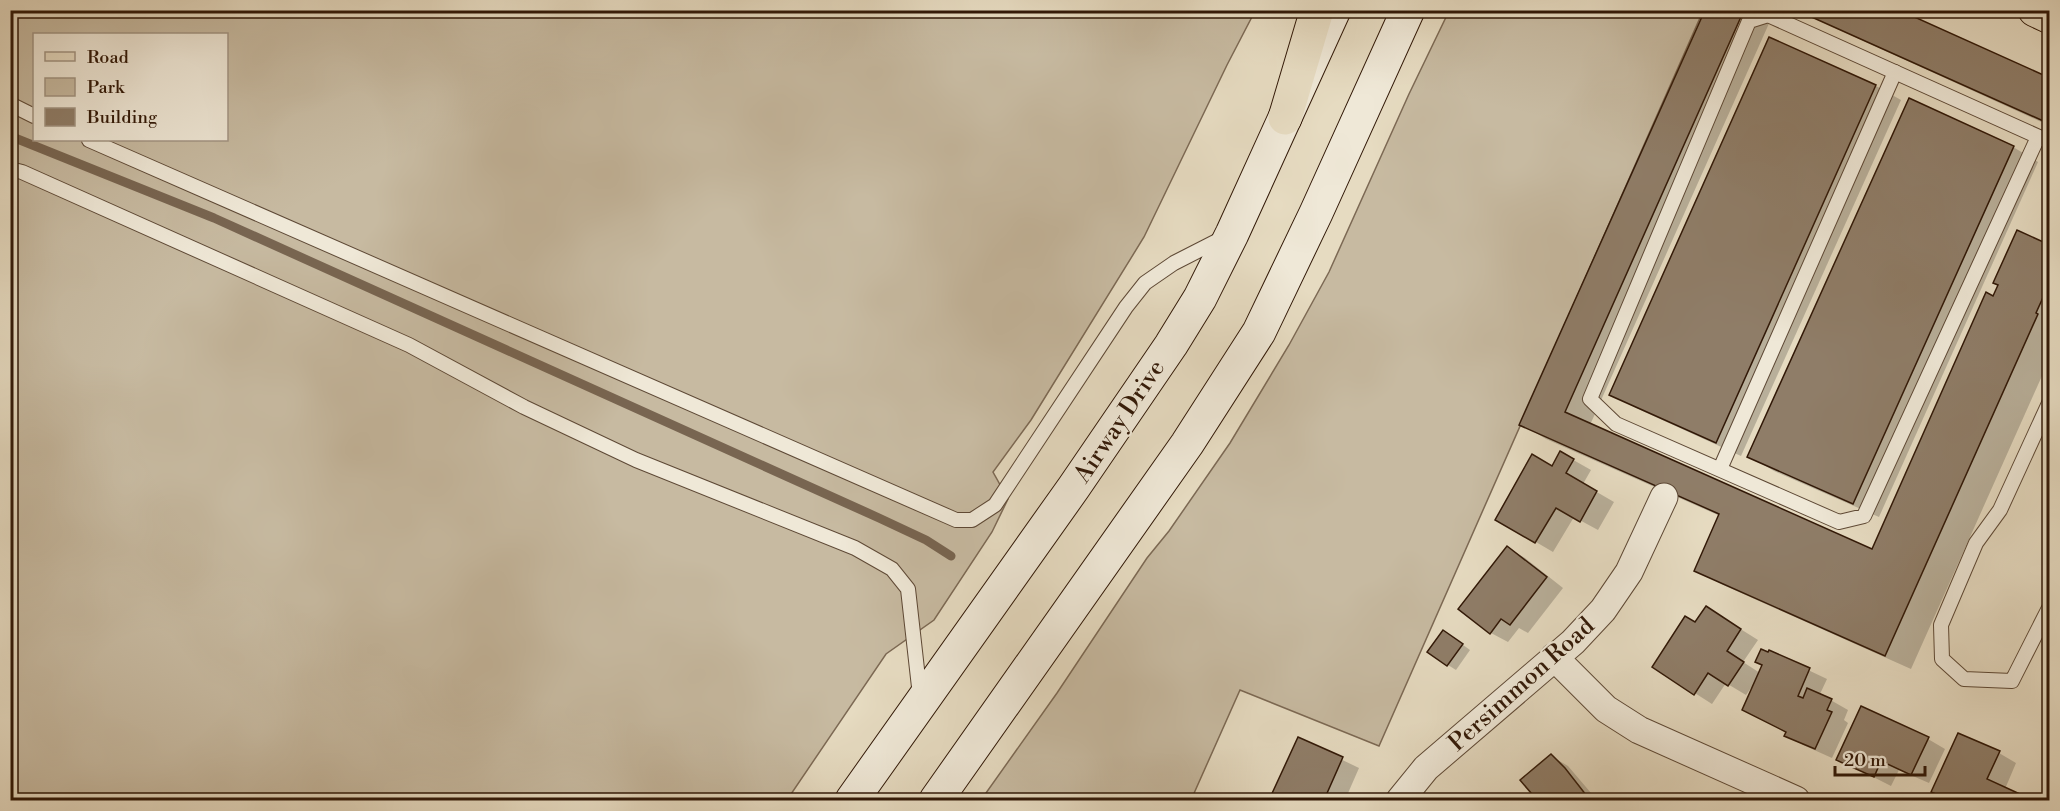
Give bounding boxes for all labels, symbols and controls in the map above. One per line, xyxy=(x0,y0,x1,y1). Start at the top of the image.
legend xyxy=(33,33,228,141)
text: Road xyxy=(87,46,130,69)
text: Park xyxy=(87,76,126,99)
text: Building xyxy=(86,106,158,129)
street label: Airway Drive xyxy=(1067,354,1172,490)
street label: Persimmon Road xyxy=(1442,611,1601,758)
scale bar xyxy=(1835,739,1925,777)
text: 20 m xyxy=(1844,749,1886,772)

